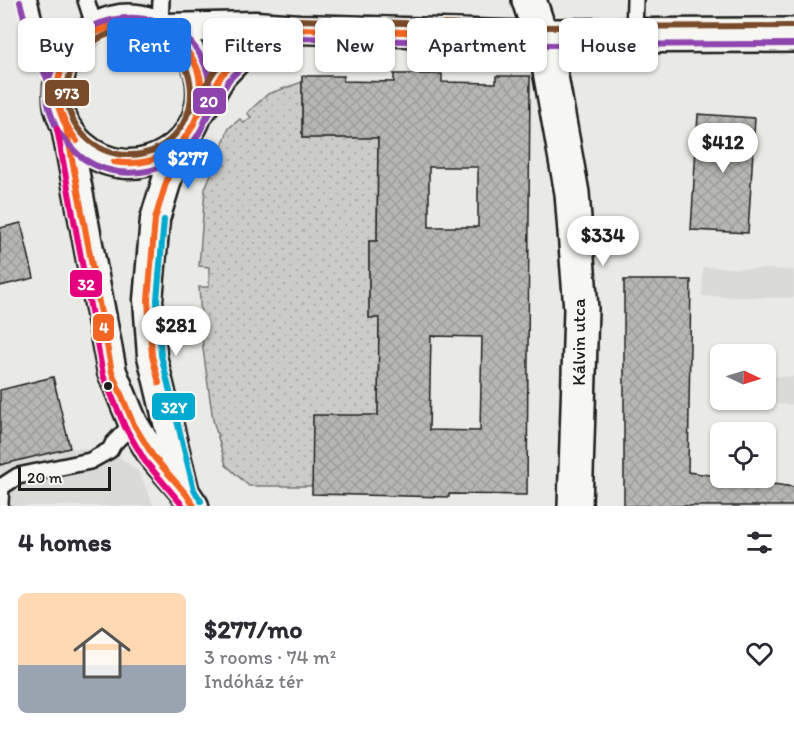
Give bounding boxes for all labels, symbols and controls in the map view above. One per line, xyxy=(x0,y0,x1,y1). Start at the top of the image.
chip: Buy xyxy=(18,18,95,72)
chip: Rent xyxy=(107,18,191,72)
chip: Filters xyxy=(203,18,303,72)
chip: New xyxy=(315,18,395,72)
chip: Apartment xyxy=(407,18,547,72)
chip: House xyxy=(559,18,658,72)
line badge: 973 xyxy=(44,79,90,107)
text: 973 xyxy=(54,84,80,103)
line badge: 20 xyxy=(192,87,227,115)
text: 20 xyxy=(200,92,218,111)
pin: $412 xyxy=(687,123,759,174)
text: $412 xyxy=(702,130,744,154)
pin: $277 xyxy=(152,139,224,190)
text: $277 xyxy=(168,146,208,170)
pin: $334 xyxy=(567,216,639,267)
text: $334 xyxy=(581,223,625,247)
line badge: 32 xyxy=(69,269,103,298)
text: 32 xyxy=(77,275,95,294)
street label: Kálvin utca xyxy=(568,298,590,386)
pin: $281 xyxy=(140,306,212,357)
line badge: 4 xyxy=(92,313,115,342)
text: $281 xyxy=(156,313,196,337)
text: 4 xyxy=(99,318,109,337)
north arrow xyxy=(710,344,776,410)
map controls xyxy=(710,344,776,488)
unlabelled marker xyxy=(102,380,114,392)
line badge: 32Y xyxy=(151,392,196,421)
text: 32Y xyxy=(161,398,188,417)
button: locate xyxy=(710,422,776,488)
scale bar xyxy=(18,464,111,492)
text: 20 m xyxy=(27,468,62,487)
text: 4 homes xyxy=(18,526,112,558)
icon: filters xyxy=(743,526,776,559)
text: $277/mo xyxy=(204,613,303,645)
icon: home xyxy=(66,617,138,689)
icon: heart xyxy=(743,637,776,670)
text: 3 rooms · 74 m² xyxy=(204,645,336,669)
text: Indóház tér xyxy=(204,669,304,693)

